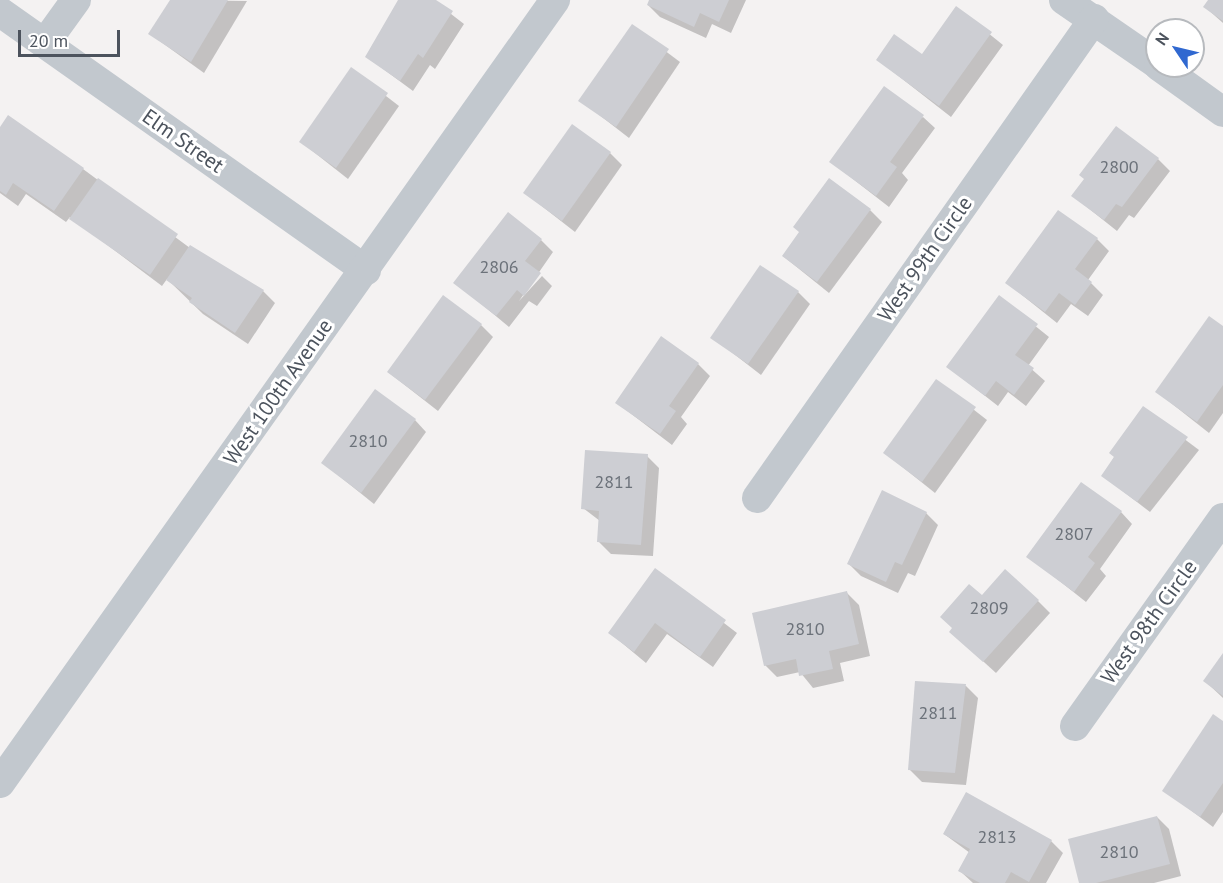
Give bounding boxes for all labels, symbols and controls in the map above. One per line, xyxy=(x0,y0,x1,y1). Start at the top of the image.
scale bar xyxy=(21,18,123,56)
north arrow xyxy=(1145,18,1205,78)
text: 20 m xyxy=(29,29,68,52)
text: N xyxy=(1151,29,1173,49)
street label: Elm Street xyxy=(137,104,229,178)
house number: 2800 xyxy=(1099,156,1139,178)
street label: West 99th Circle xyxy=(873,192,977,326)
house number: 2806 xyxy=(479,256,519,278)
street label: West 100th Avenue xyxy=(218,314,338,470)
house number: 2810 xyxy=(348,430,388,452)
house number: 2811 xyxy=(594,471,634,493)
house number: 2807 xyxy=(1054,523,1094,545)
street label: West 98th Circle xyxy=(1096,555,1202,689)
house number: 2809 xyxy=(969,597,1009,619)
house number: 2810 xyxy=(785,618,825,640)
house number: 2811 xyxy=(918,702,958,724)
house number: 2813 xyxy=(977,826,1017,848)
house number: 2810 xyxy=(1099,841,1139,863)

